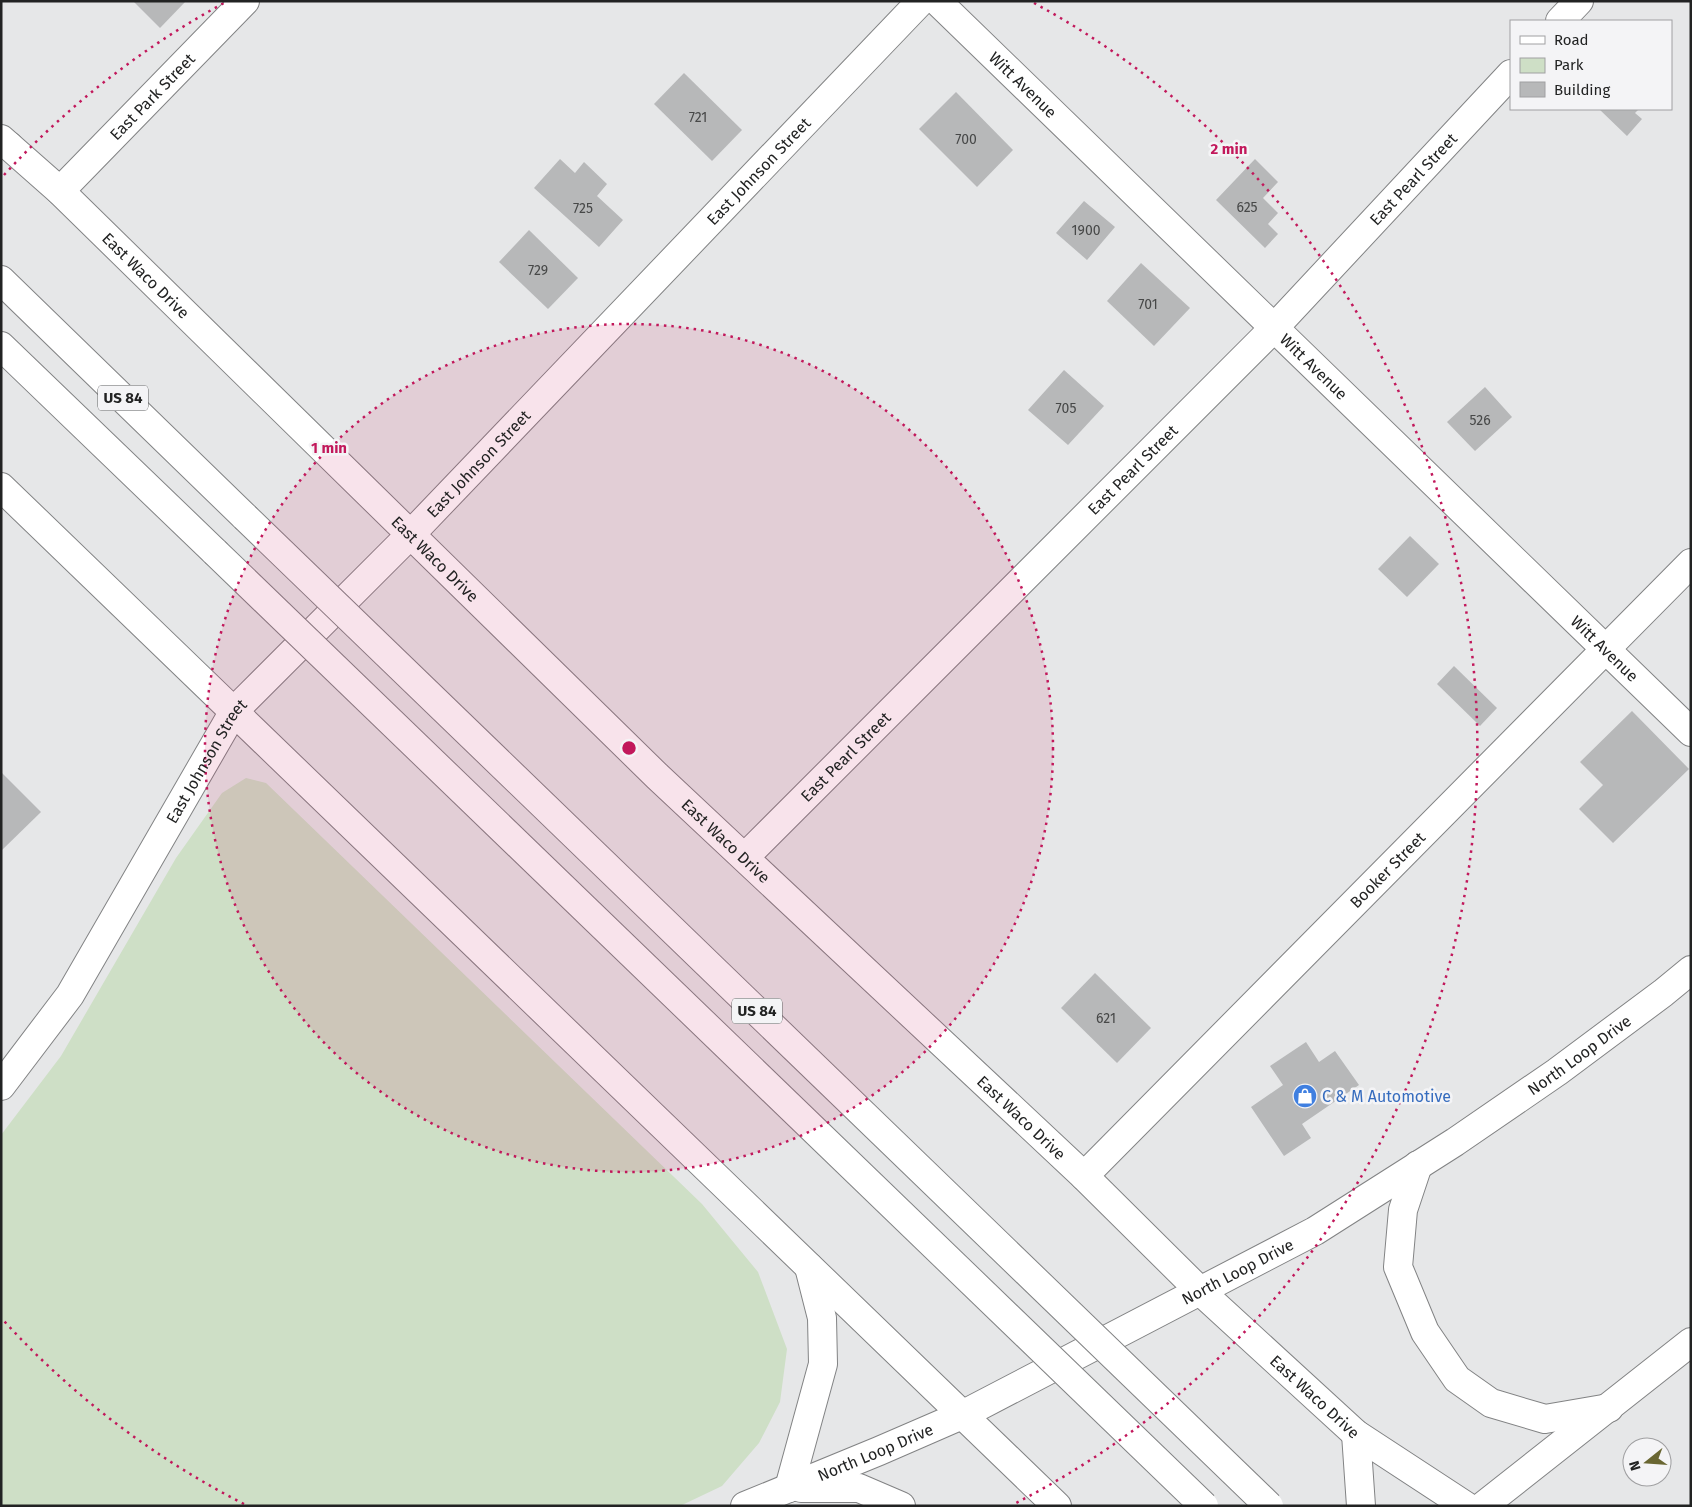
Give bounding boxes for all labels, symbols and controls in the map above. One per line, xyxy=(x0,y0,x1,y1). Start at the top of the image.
legend xyxy=(1510,20,1672,110)
text: Road xyxy=(1554,31,1589,49)
street label: Witt Avenue xyxy=(985,48,1061,122)
street label: East Park Street xyxy=(106,49,199,144)
text: Park xyxy=(1554,56,1584,74)
text: Building xyxy=(1554,81,1610,99)
house number: 721 xyxy=(689,109,707,126)
street label: East Johnson Street xyxy=(703,113,815,229)
street label: East Pearl Street xyxy=(1366,129,1461,229)
house number: 700 xyxy=(955,131,977,148)
text: 2 min xyxy=(1211,140,1247,158)
house number: 625 xyxy=(1236,199,1258,216)
house number: 725 xyxy=(573,200,593,217)
house number: 1900 xyxy=(1071,222,1101,239)
street label: East Waco Drive xyxy=(98,229,193,322)
house number: 729 xyxy=(528,262,548,279)
house number: 701 xyxy=(1138,296,1158,313)
street label: Witt Avenue xyxy=(1276,330,1351,404)
road number: US 84 xyxy=(98,386,148,410)
house number: 705 xyxy=(1056,400,1076,417)
street label: East Johnson Street xyxy=(423,406,535,522)
house number: 526 xyxy=(1469,412,1491,429)
street label: East Pearl Street xyxy=(1084,421,1182,519)
text: 1 min xyxy=(311,439,347,457)
street label: East Waco Drive xyxy=(387,512,482,606)
street label: Witt Avenue xyxy=(1567,612,1642,686)
street label: East Johnson Street xyxy=(162,695,251,827)
street label: East Pearl Street xyxy=(797,708,895,806)
centre of rings xyxy=(620,739,638,757)
street label: East Waco Drive xyxy=(677,795,774,887)
street label: Booker Street xyxy=(1346,828,1429,912)
road number: US 84 xyxy=(732,998,782,1024)
house number: 621 xyxy=(1096,1010,1116,1027)
street label: North Loop Drive xyxy=(1524,1011,1635,1099)
street label: East Waco Drive xyxy=(973,1072,1069,1164)
shop icon: C & M Automotive xyxy=(1292,1083,1318,1109)
place label: C & M Automotive xyxy=(1322,1087,1451,1106)
street label: North Loop Drive xyxy=(1179,1235,1297,1309)
street label: East Waco Drive xyxy=(1266,1351,1363,1442)
street label: North Loop Drive xyxy=(815,1420,936,1485)
north arrow xyxy=(1622,1437,1672,1487)
text: N xyxy=(1626,1459,1645,1473)

